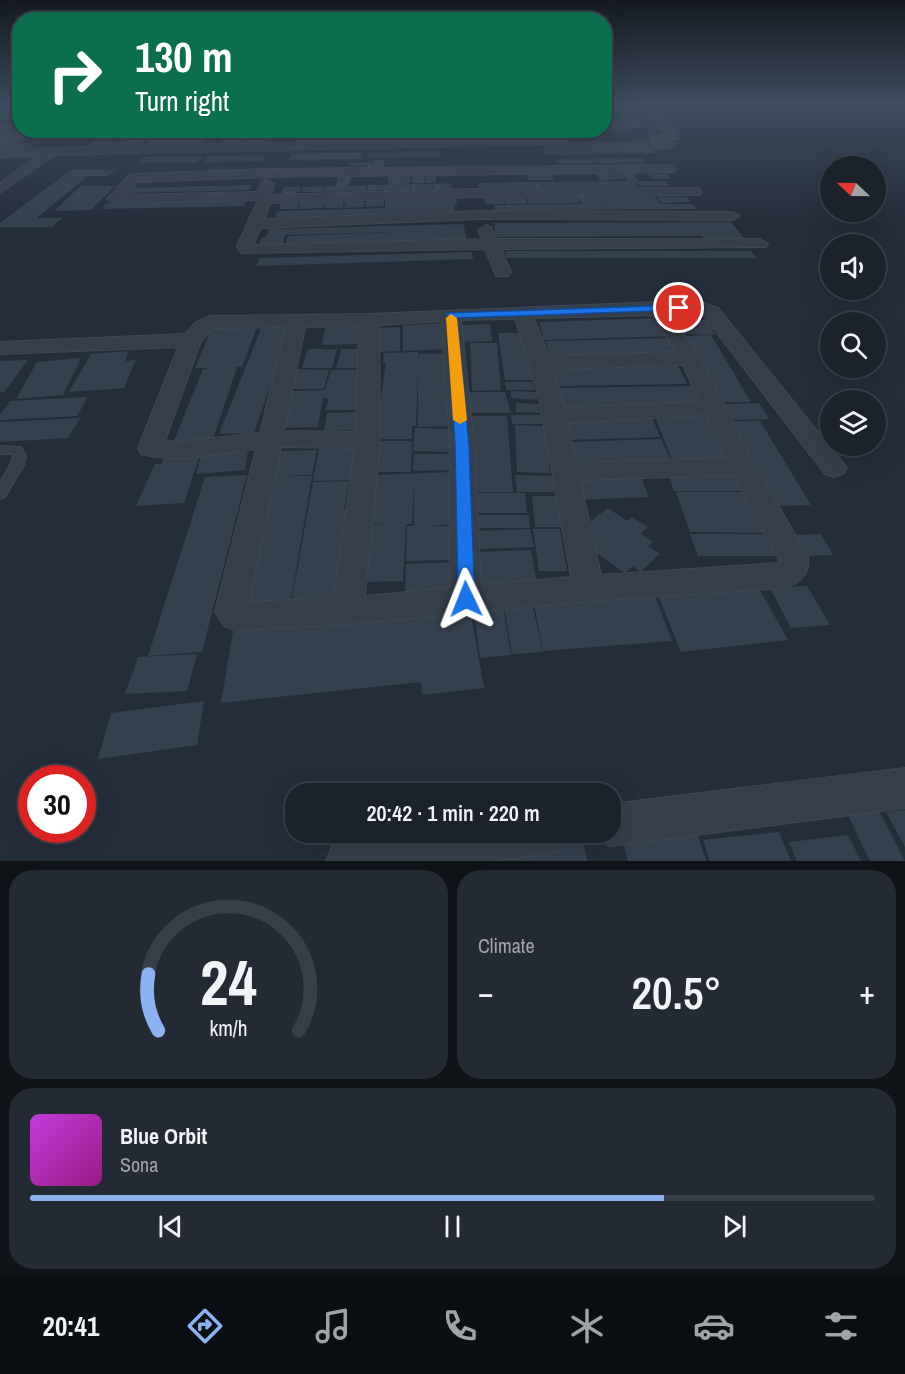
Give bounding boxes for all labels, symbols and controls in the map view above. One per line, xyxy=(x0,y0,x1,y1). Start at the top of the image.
text: 130 m xyxy=(135,29,233,85)
icon: right xyxy=(36,36,114,114)
text: Turn right xyxy=(135,83,229,119)
north arrow xyxy=(820,156,886,222)
map controls xyxy=(820,156,886,456)
button: sound xyxy=(820,234,886,300)
pin xyxy=(653,282,704,333)
icon: arrive xyxy=(662,291,695,324)
button: search xyxy=(820,312,886,378)
button: layers xyxy=(820,390,886,456)
position arrow xyxy=(434,567,498,631)
speed limit sign: 30 xyxy=(18,765,96,843)
text: 20:42 · 1 min · 220 m xyxy=(366,798,540,828)
text: Climate xyxy=(478,932,535,959)
text: 24 xyxy=(200,940,257,1024)
text: 20.5° xyxy=(632,962,721,1023)
text: − xyxy=(478,970,494,1014)
text: + xyxy=(859,970,875,1014)
text: km/h xyxy=(209,1015,248,1044)
text: Blue Orbit xyxy=(120,1121,207,1151)
text: Sona xyxy=(120,1151,158,1178)
icon: previous xyxy=(154,1210,187,1243)
icon: pause xyxy=(436,1210,469,1243)
icon: next xyxy=(718,1210,751,1243)
icon: directions xyxy=(184,1305,226,1347)
icon: music xyxy=(312,1305,354,1347)
icon: phone xyxy=(439,1305,481,1347)
icon: climate xyxy=(566,1305,608,1347)
icon: car xyxy=(693,1305,735,1347)
icon: filters xyxy=(820,1305,862,1347)
text: 20:41 xyxy=(43,1308,99,1344)

